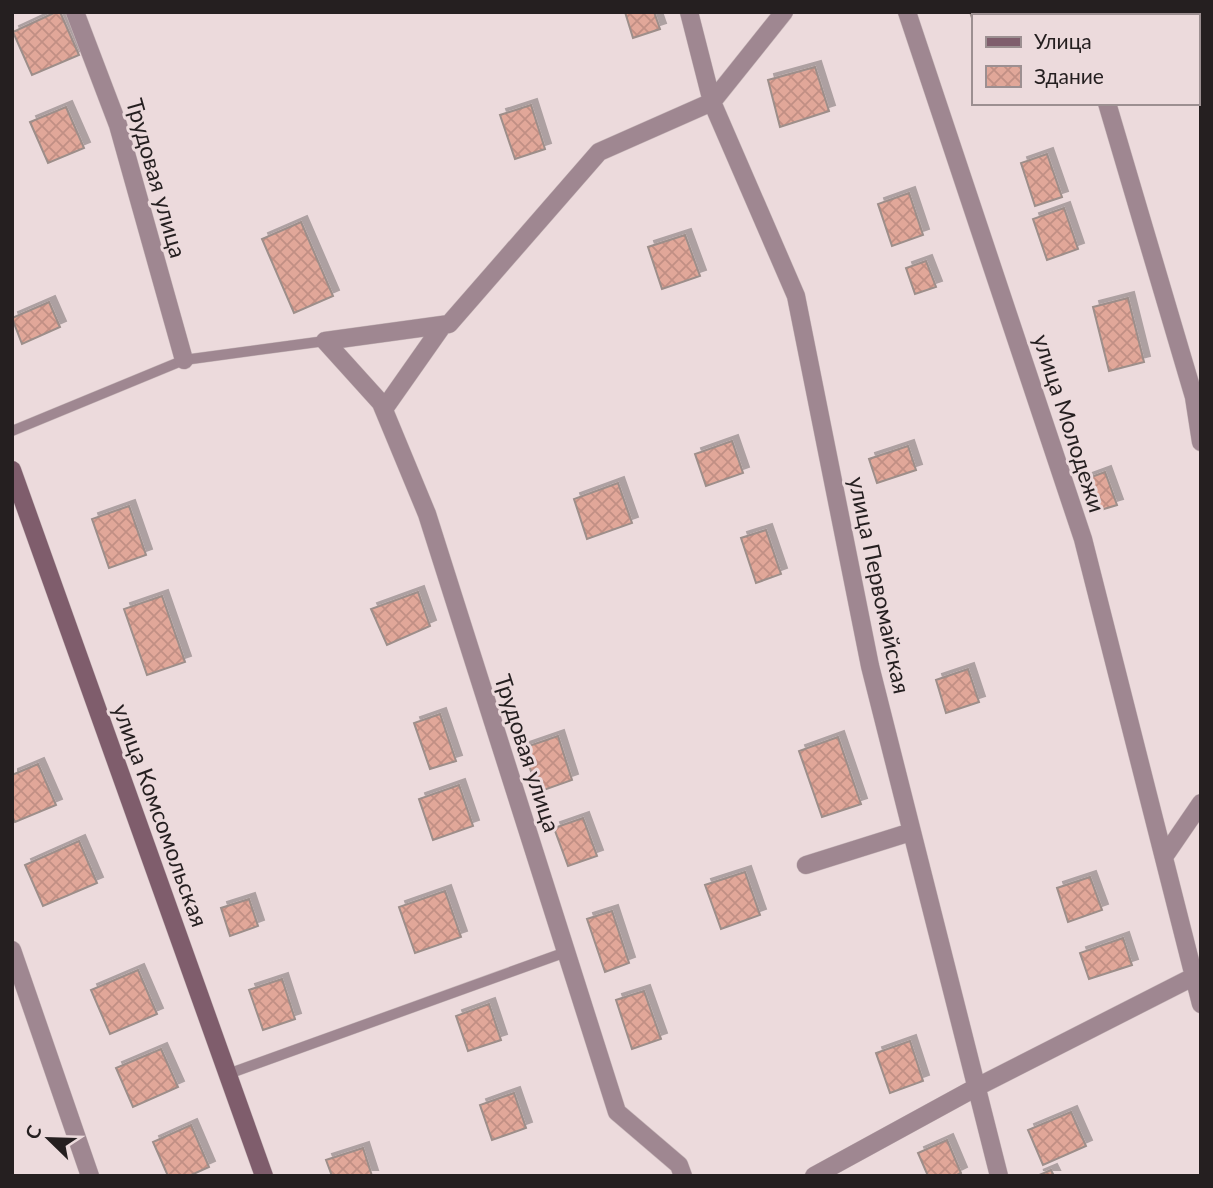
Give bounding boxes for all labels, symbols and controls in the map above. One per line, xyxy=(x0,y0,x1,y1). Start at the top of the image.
legend xyxy=(972,14,1199,105)
text: Улица xyxy=(1034,28,1092,53)
text: Здание xyxy=(1034,63,1104,88)
street label: Трудовая улица xyxy=(121,95,193,261)
street label: улица Молодежи xyxy=(1028,330,1112,516)
street label: улица Первомайская xyxy=(843,474,917,696)
street label: Трудовая улица xyxy=(489,671,567,835)
street label: улица Комсомольская xyxy=(108,700,214,930)
north arrow xyxy=(14,1104,84,1174)
text: С xyxy=(20,1121,46,1142)

